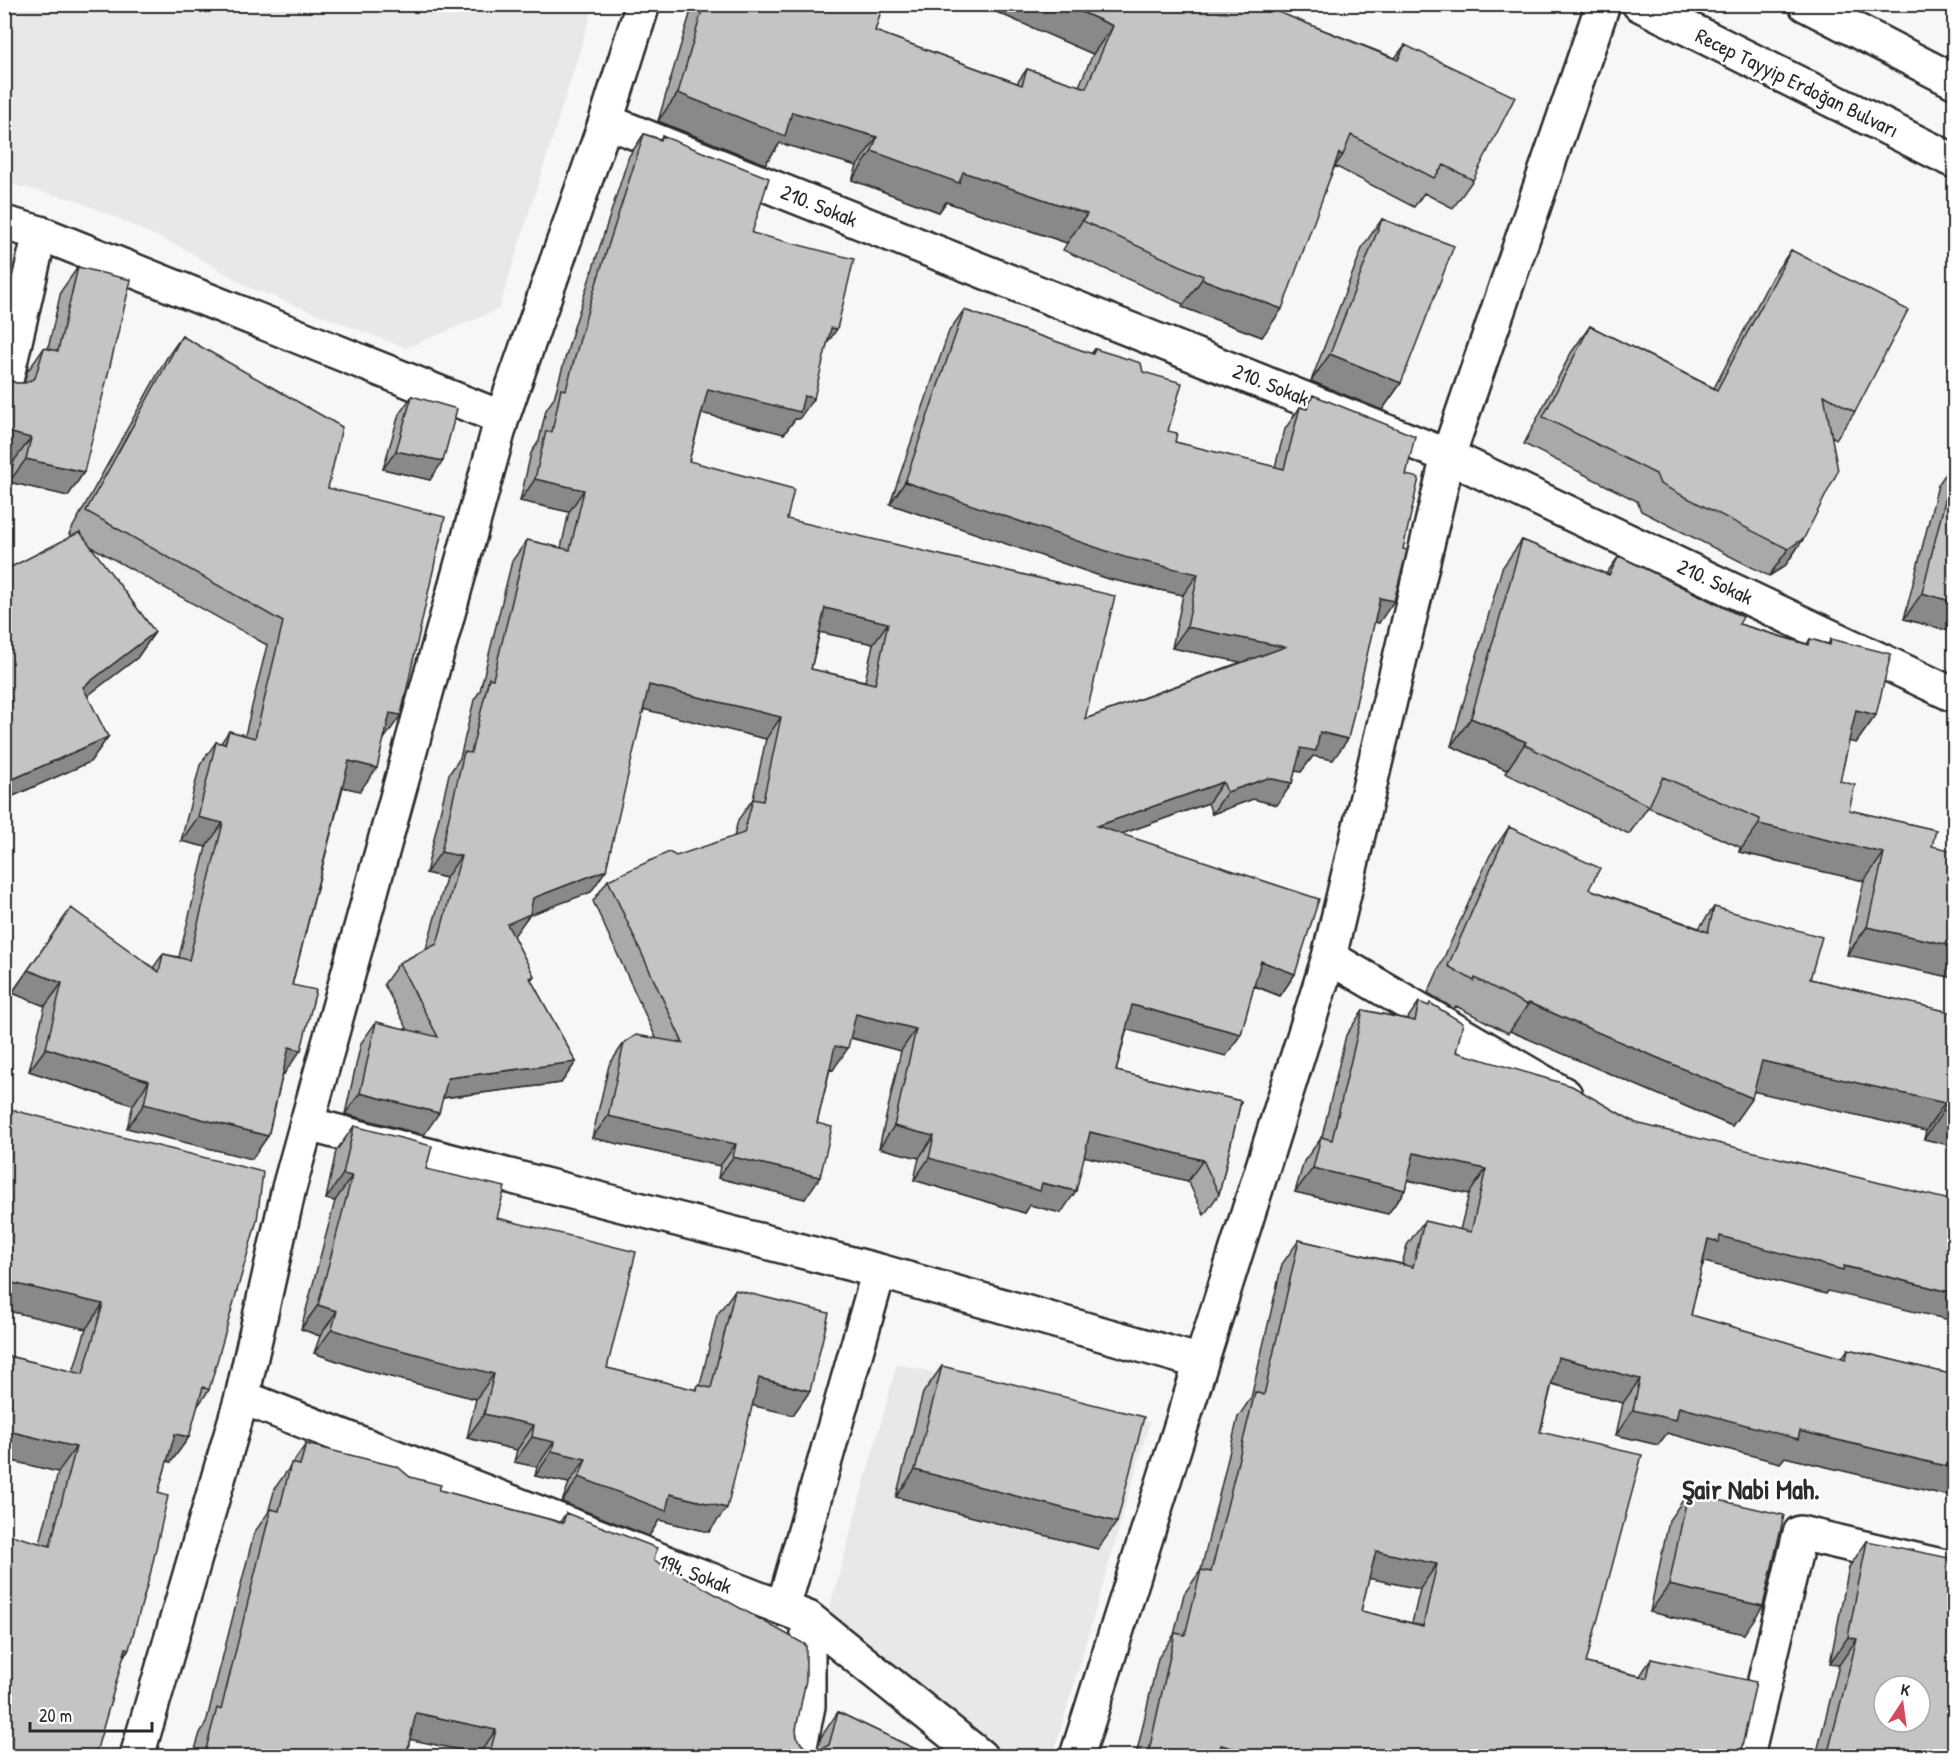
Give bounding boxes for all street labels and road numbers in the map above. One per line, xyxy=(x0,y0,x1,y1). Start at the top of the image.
street label: Recep Tayyip Erdoğan Bulvarı xyxy=(1691,21,1904,144)
street label: 210. Sokak xyxy=(777,177,862,234)
street label: 210. Sokak xyxy=(1229,356,1314,413)
street label: 210. Sokak xyxy=(1673,552,1758,612)
street label: 194. Sokak xyxy=(654,1546,736,1601)

